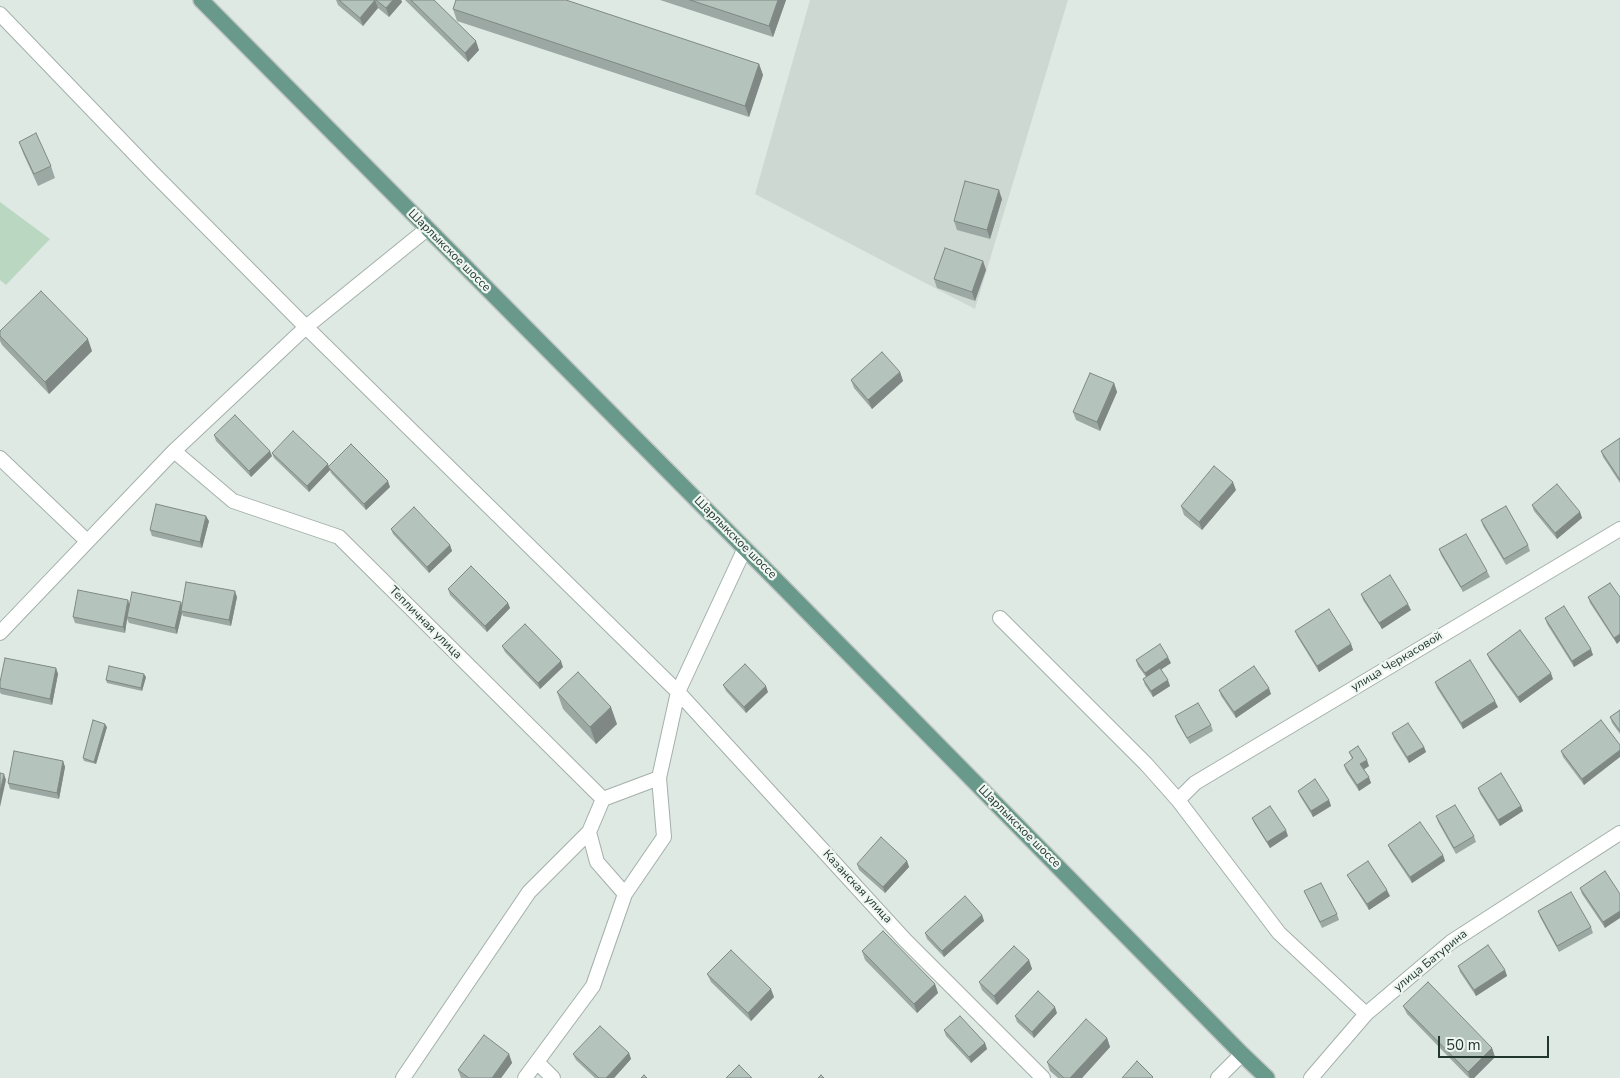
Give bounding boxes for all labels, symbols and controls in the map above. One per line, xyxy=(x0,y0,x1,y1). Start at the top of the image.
street label: Шарлыкское шоссе xyxy=(405,207,493,295)
street label: Шарлыкское шоссе xyxy=(691,494,779,582)
street label: Тепличная улица xyxy=(386,584,464,662)
street label: улица Черкасовой xyxy=(1349,629,1445,695)
street label: Шарлыкское шоссе xyxy=(975,783,1063,871)
street label: Казанская улица xyxy=(819,847,895,927)
street label: улица Батурина xyxy=(1391,927,1471,995)
scale bar xyxy=(1440,1026,1551,1058)
text: 50 m xyxy=(1446,1035,1481,1055)

